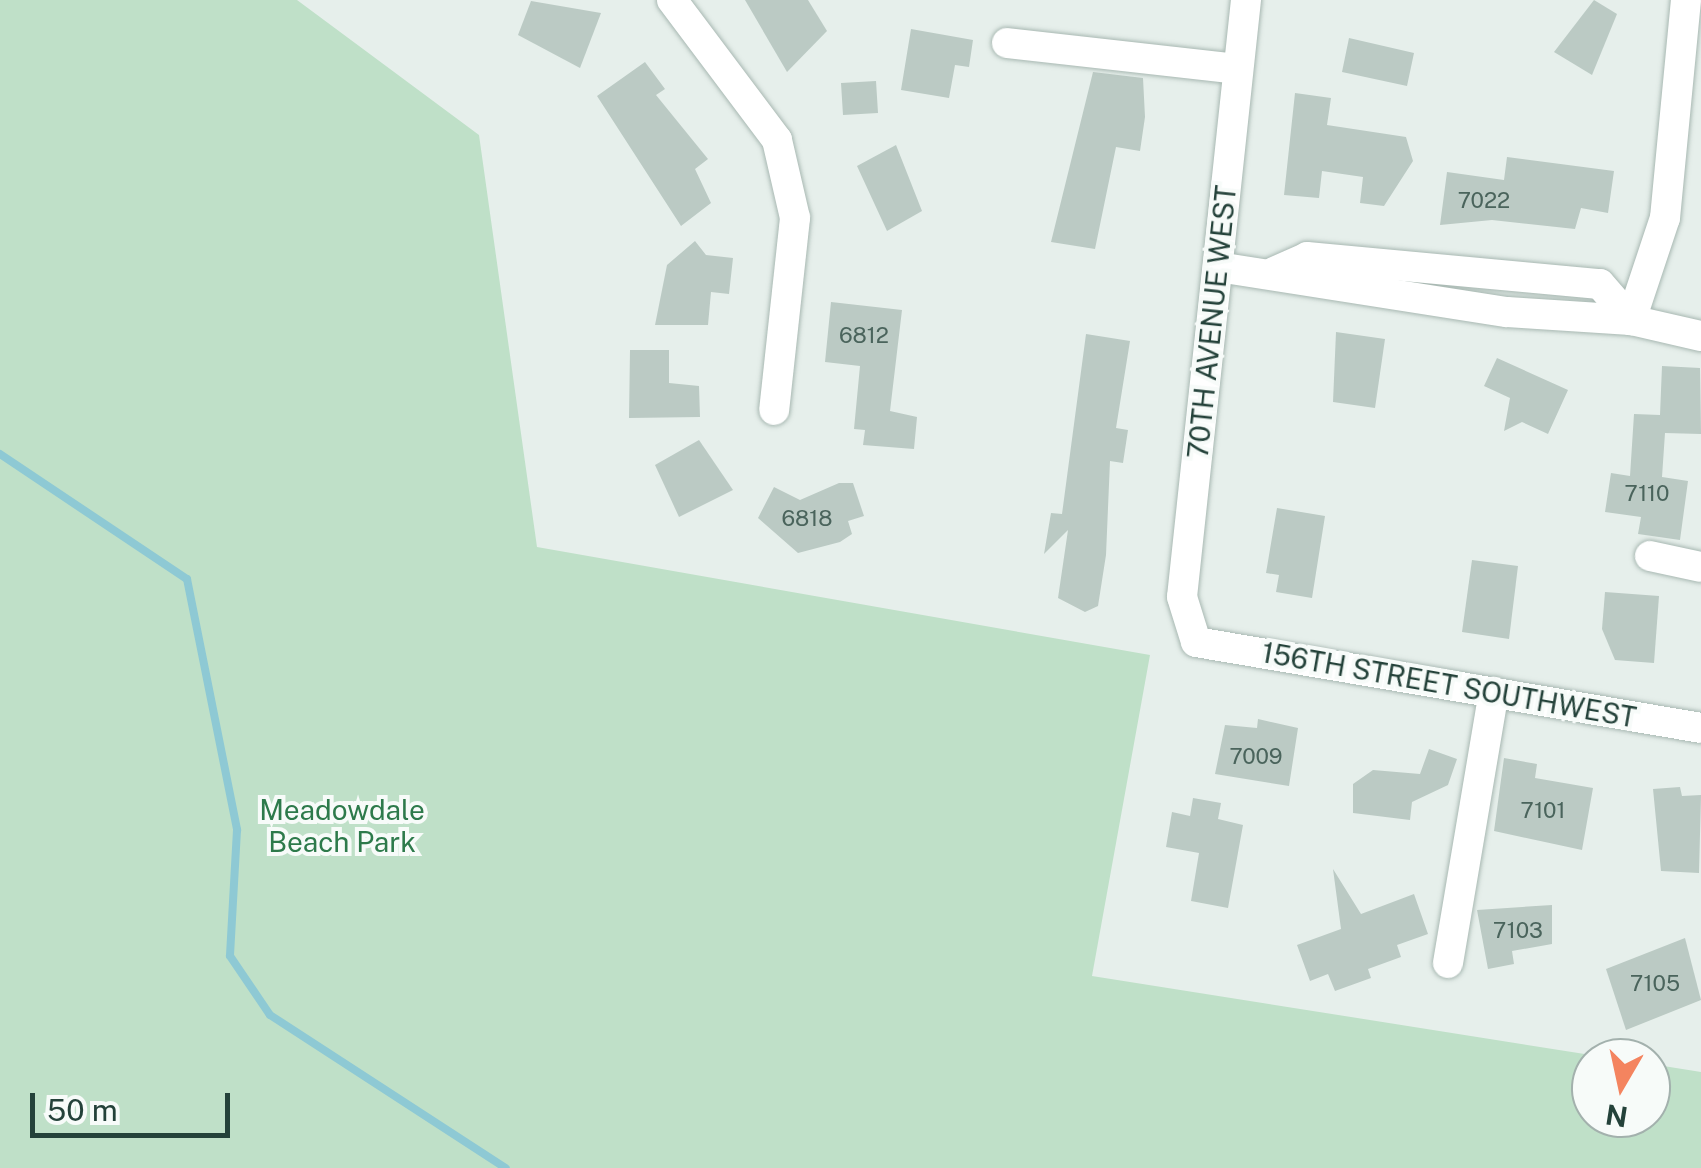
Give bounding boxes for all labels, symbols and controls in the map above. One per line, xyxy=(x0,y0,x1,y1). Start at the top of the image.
street label: 70TH AVENUE WEST xyxy=(1181,183,1243,461)
house number: 7022 xyxy=(1458,188,1510,214)
house number: 6812 xyxy=(839,323,889,349)
house number: 7110 xyxy=(1624,481,1670,507)
house number: 6818 xyxy=(782,506,832,532)
street label: 156TH STREET SOUTHWEST xyxy=(1259,635,1639,735)
house number: 7009 xyxy=(1229,744,1283,770)
park label: Meadowdale Beach Park xyxy=(259,793,425,859)
house number: 7101 xyxy=(1520,798,1566,824)
house number: 7103 xyxy=(1493,918,1543,944)
house number: 7105 xyxy=(1630,971,1680,997)
north arrow xyxy=(1571,1038,1671,1138)
scale bar xyxy=(35,1073,235,1135)
text: 50 m xyxy=(47,1092,118,1128)
text: N xyxy=(1603,1098,1630,1134)

